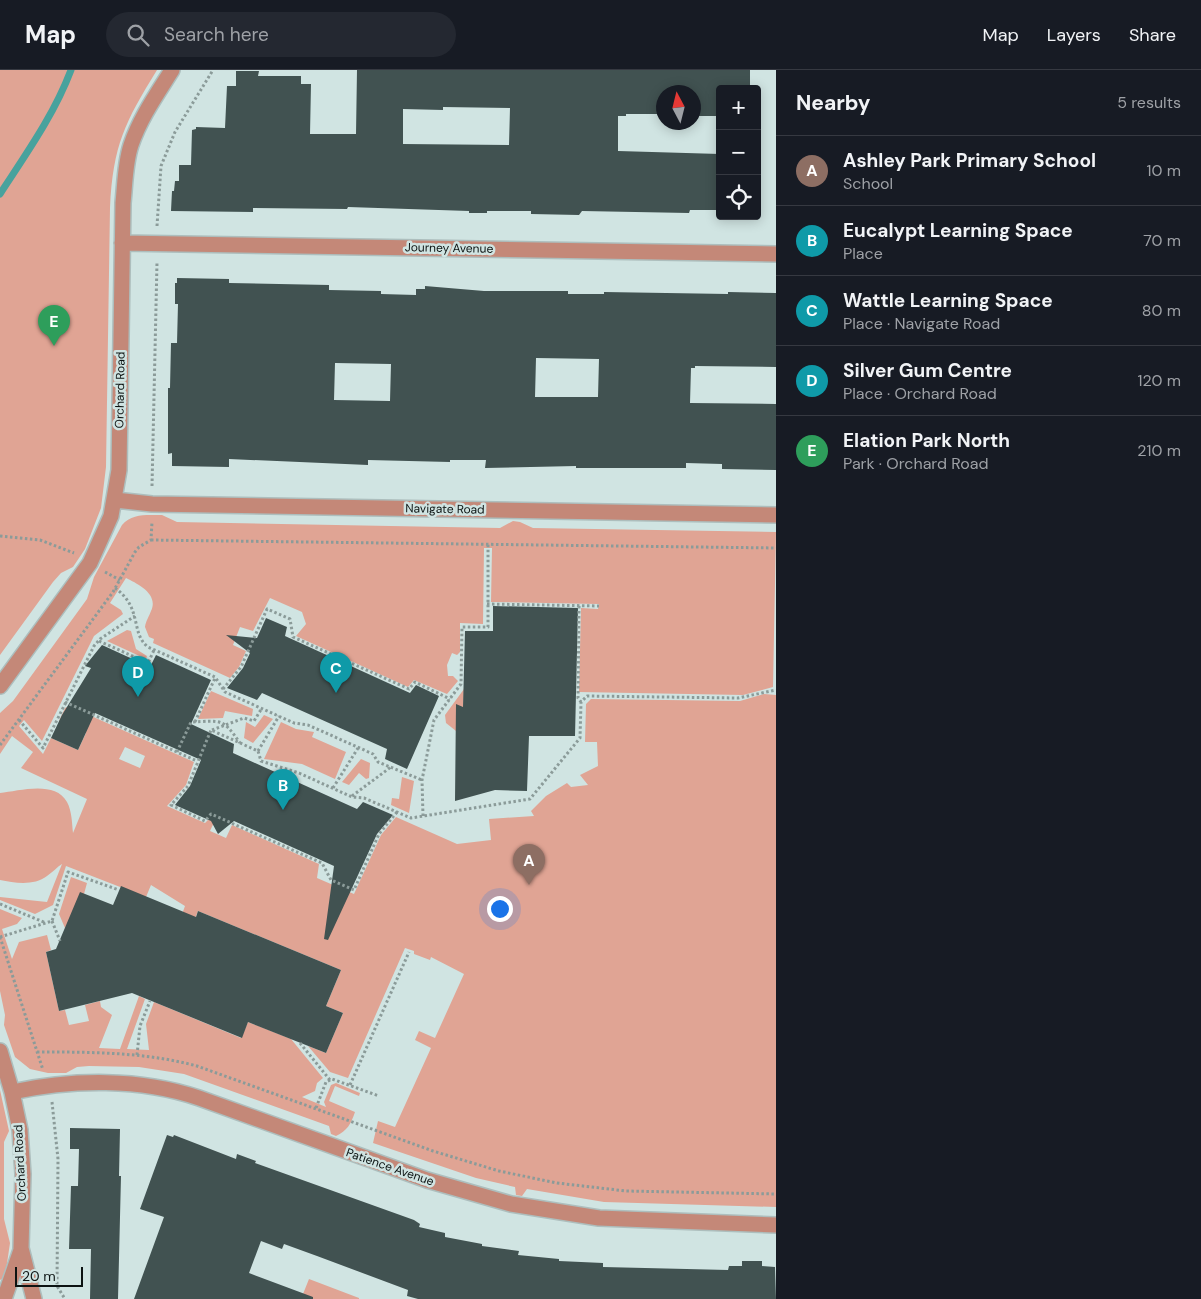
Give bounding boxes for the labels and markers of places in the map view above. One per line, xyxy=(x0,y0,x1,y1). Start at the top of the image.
pin: E xyxy=(38,305,70,346)
pin: C xyxy=(320,652,352,693)
pin: D xyxy=(122,656,154,697)
pin: B xyxy=(267,769,299,810)
pin: A xyxy=(513,844,545,885)

